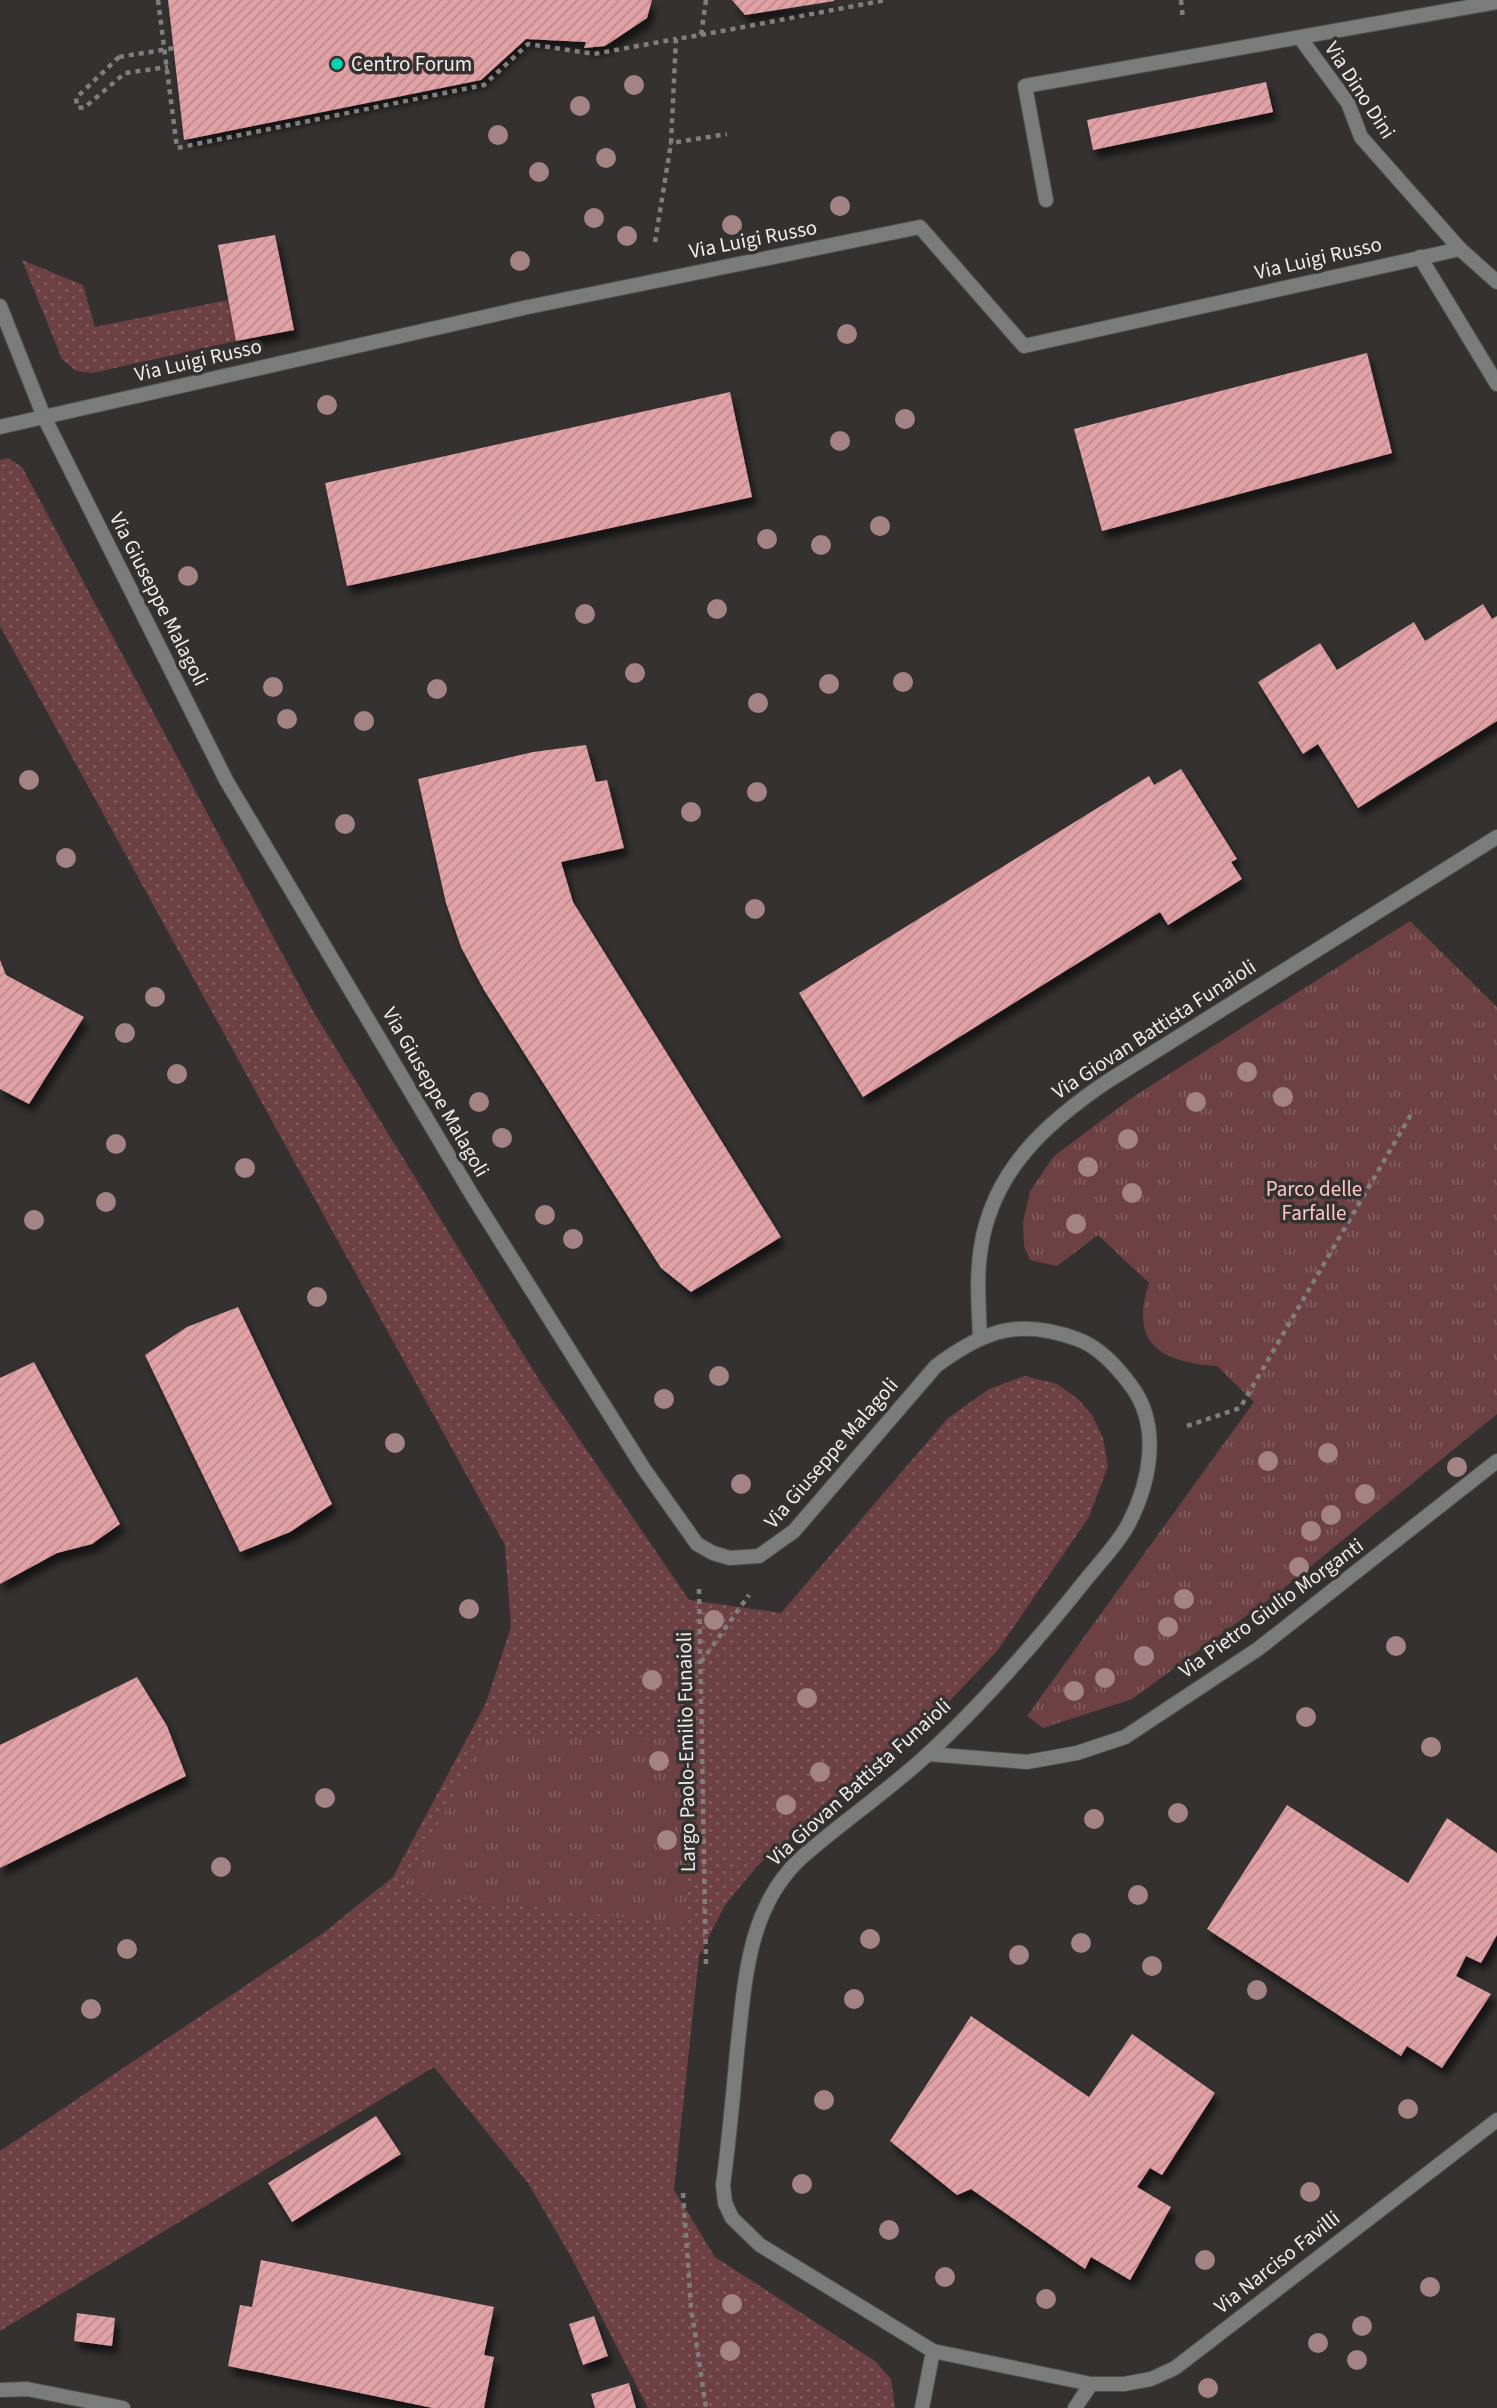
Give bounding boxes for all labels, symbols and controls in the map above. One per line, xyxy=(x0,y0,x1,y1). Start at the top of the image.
street label: Via Dino Dini xyxy=(1317,35,1403,145)
place label: Centro Forum xyxy=(351,49,472,79)
marker: Centro Forum xyxy=(329,56,345,72)
street label: Via Luigi Russo xyxy=(687,212,819,266)
street label: Via Luigi Russo xyxy=(1251,229,1385,287)
street label: Via Luigi Russo xyxy=(131,331,265,389)
street label: Via Giuseppe Malagoli xyxy=(102,507,216,691)
street label: Via Giovan Battista Funaioli xyxy=(1046,952,1262,1106)
street label: Via Giuseppe Malagoli xyxy=(375,1002,497,1182)
park label: Parco delle Farfalle xyxy=(1266,1174,1362,1228)
street label: Via Giuseppe Malagoli xyxy=(757,1371,905,1535)
street label: Via Pietro Giulio Morganti xyxy=(1172,1531,1370,1685)
street label: Largo Paolo-Emilio Funaioli xyxy=(669,1632,703,1872)
street label: Via Giovan Battista Funaioli xyxy=(761,1691,957,1873)
street label: Via Narciso Favilli xyxy=(1208,2203,1346,2321)

